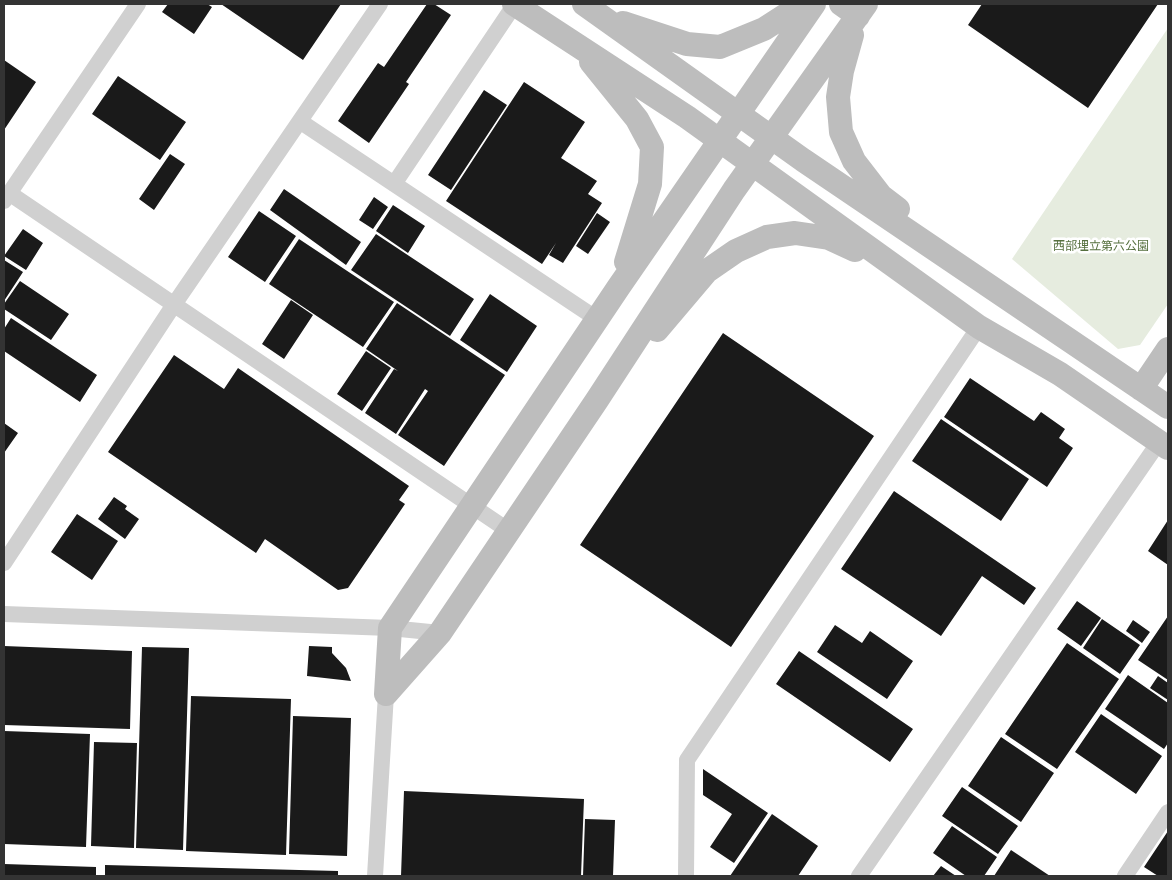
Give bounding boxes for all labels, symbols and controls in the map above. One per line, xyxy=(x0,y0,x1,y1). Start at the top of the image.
park label: 西部埋立第六公園 xyxy=(1053,240,1149,254)

